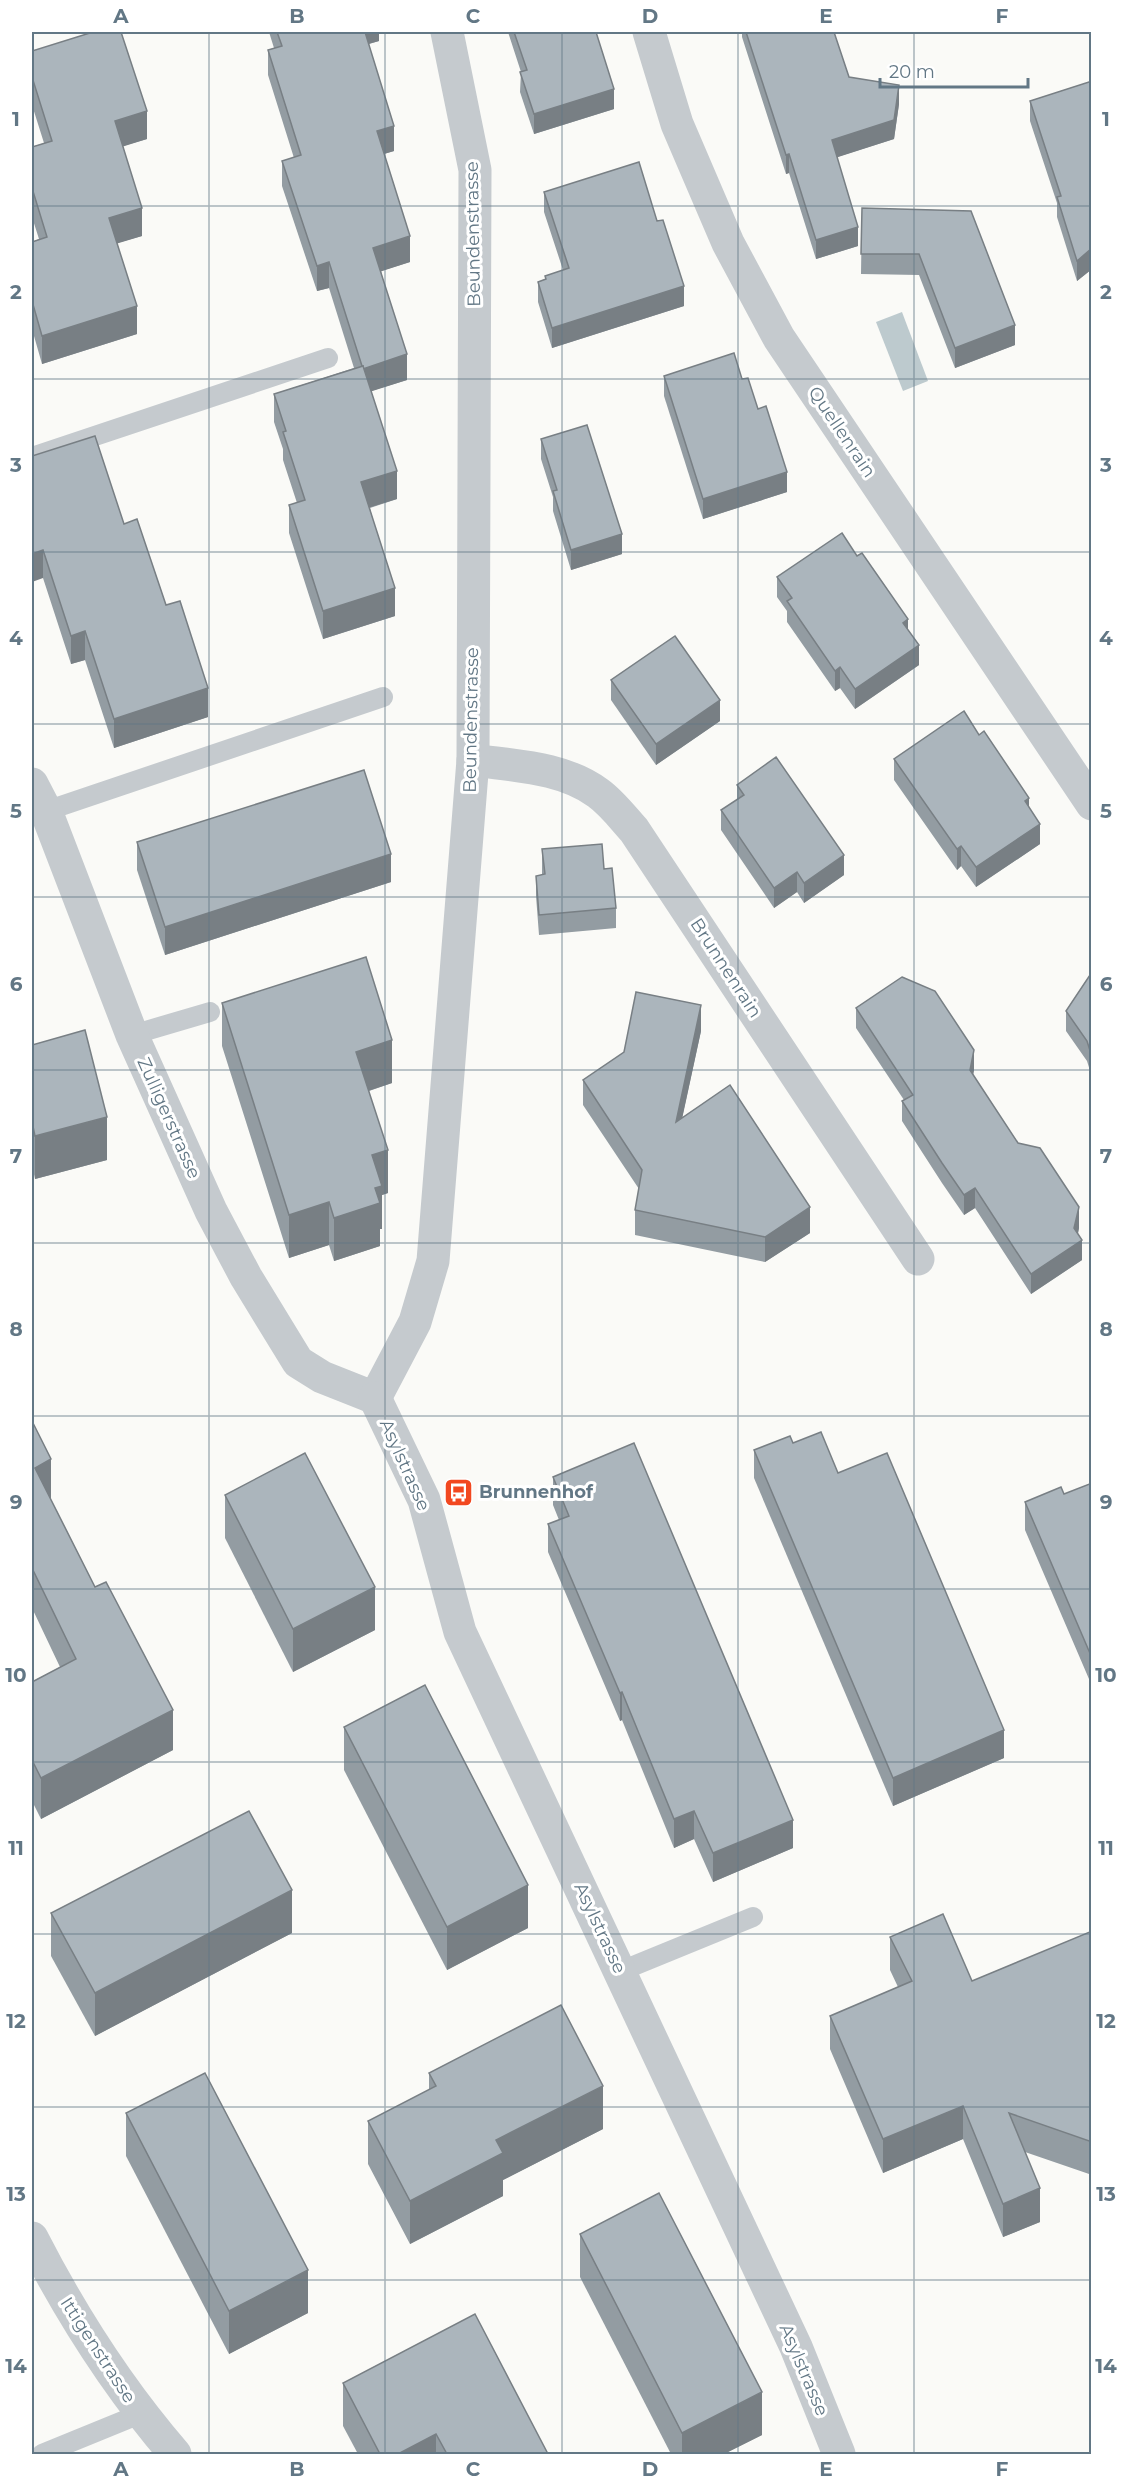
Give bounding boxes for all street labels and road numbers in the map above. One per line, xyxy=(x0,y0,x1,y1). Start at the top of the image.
street label: Beundenstrasse xyxy=(461,161,485,307)
street label: Quellenrain xyxy=(804,382,880,482)
street label: Beundenstrasse xyxy=(459,647,483,793)
street label: Brunnenrain xyxy=(686,914,766,1022)
street label: Zulligerstrasse xyxy=(132,1054,206,1182)
street label: Asylstrasse xyxy=(375,1416,435,1514)
street label: Asylstrasse xyxy=(569,1879,631,1977)
street label: Ittigenstrasse xyxy=(56,2293,140,2407)
street label: Asylstrasse xyxy=(775,2321,833,2419)

